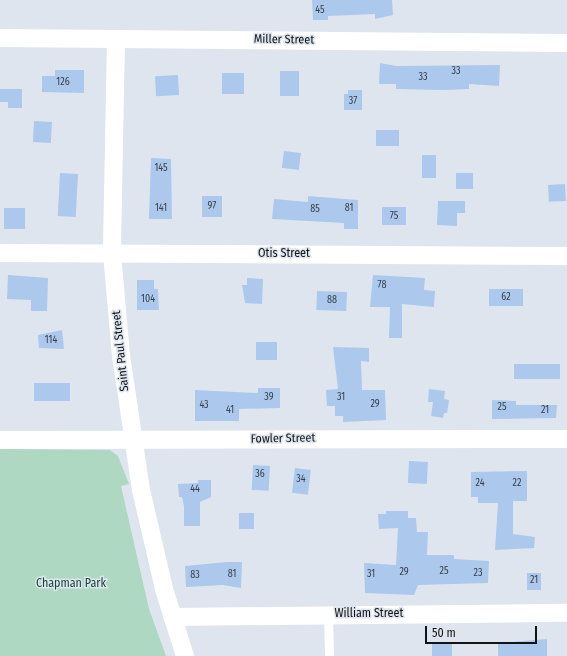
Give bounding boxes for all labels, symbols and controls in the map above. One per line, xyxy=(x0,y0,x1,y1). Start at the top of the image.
house number: 45 xyxy=(315,5,325,17)
street label: Miller Street xyxy=(254,32,314,48)
house number: 33 xyxy=(451,66,461,78)
house number: 33 xyxy=(418,72,428,84)
house number: 126 xyxy=(56,77,70,89)
house number: 37 xyxy=(349,96,357,108)
house number: 145 xyxy=(154,163,168,175)
house number: 97 xyxy=(208,201,216,213)
house number: 141 xyxy=(155,203,167,215)
house number: 81 xyxy=(345,203,353,215)
house number: 85 xyxy=(310,204,320,216)
house number: 75 xyxy=(390,211,398,223)
street label: Otis Street xyxy=(258,247,310,261)
house number: 78 xyxy=(378,280,386,292)
house number: 62 xyxy=(501,292,511,304)
house number: 104 xyxy=(141,294,155,306)
house number: 88 xyxy=(327,295,337,307)
street label: Saint Paul Street xyxy=(110,310,132,392)
house number: 114 xyxy=(45,335,57,347)
house number: 39 xyxy=(264,392,274,404)
house number: 31 xyxy=(337,392,345,404)
house number: 29 xyxy=(370,399,380,411)
house number: 43 xyxy=(199,400,209,412)
house number: 25 xyxy=(498,402,506,414)
house number: 41 xyxy=(226,405,234,417)
house number: 21 xyxy=(541,405,549,417)
street label: Fowler Street xyxy=(251,431,315,447)
house number: 36 xyxy=(255,469,265,481)
house number: 34 xyxy=(296,474,306,486)
house number: 24 xyxy=(475,478,485,490)
house number: 22 xyxy=(513,478,521,490)
house number: 44 xyxy=(190,484,200,496)
house number: 25 xyxy=(440,566,448,578)
house number: 29 xyxy=(399,567,409,579)
house number: 23 xyxy=(474,568,482,580)
house number: 81 xyxy=(228,569,236,581)
house number: 31 xyxy=(367,569,375,581)
house number: 83 xyxy=(190,570,200,582)
house number: 21 xyxy=(530,575,538,587)
park label: Chapman Park xyxy=(36,577,106,591)
street label: William Street xyxy=(335,607,403,621)
scale bar xyxy=(427,618,539,644)
text: 50 m xyxy=(432,626,456,640)

